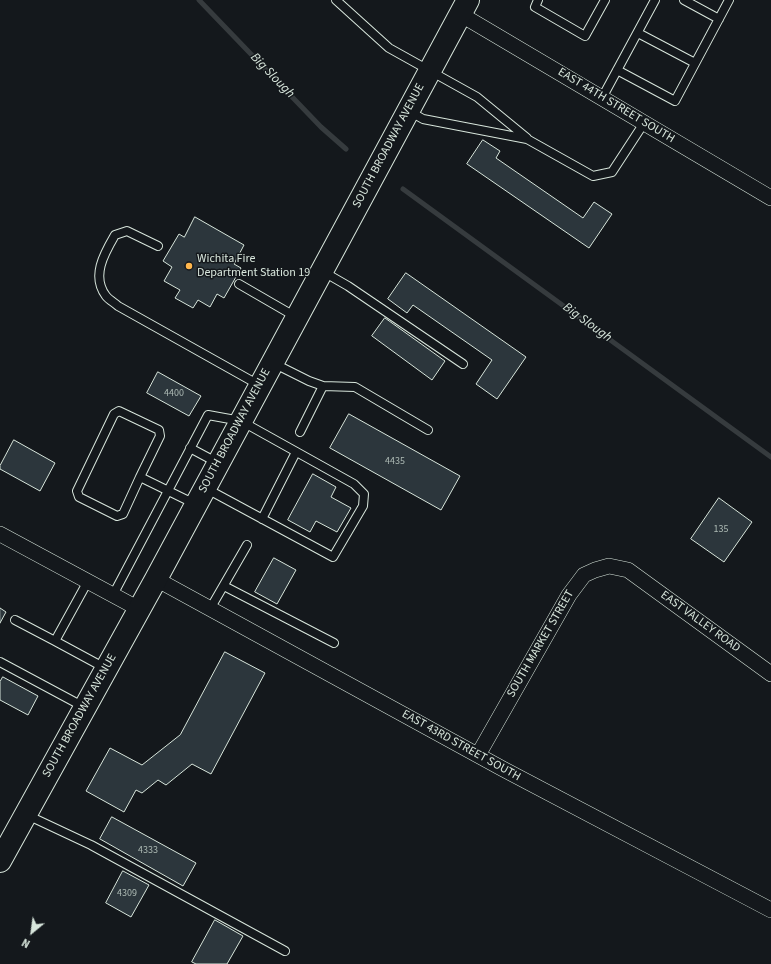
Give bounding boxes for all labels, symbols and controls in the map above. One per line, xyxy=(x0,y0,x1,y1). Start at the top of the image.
water label: Big Slough xyxy=(247,50,297,102)
street label: EAST 44TH STREET SOUTH xyxy=(555,65,677,147)
street label: SOUTH BROADWAY AVENUE xyxy=(350,81,428,211)
place label: Wichita Fire Department Station 19 xyxy=(197,252,310,280)
marker: Wichita Fire Department Station 19 xyxy=(184,261,194,271)
water label: Big Slough xyxy=(559,300,615,346)
street label: SOUTH BROADWAY AVENUE xyxy=(196,366,274,496)
house number: 4400 xyxy=(164,388,184,400)
house number: 4435 xyxy=(385,456,405,468)
house number: 135 xyxy=(714,524,728,536)
street label: SOUTH MARKET STREET xyxy=(504,588,578,700)
street label: EAST VALLEY ROAD xyxy=(657,588,743,656)
street label: SOUTH BROADWAY AVENUE xyxy=(40,652,120,780)
street label: EAST 43RD STREET SOUTH xyxy=(399,707,523,785)
house number: 4333 xyxy=(138,845,158,857)
house number: 4309 xyxy=(117,888,137,900)
north arrow xyxy=(12,912,52,952)
text: N xyxy=(19,935,33,951)

